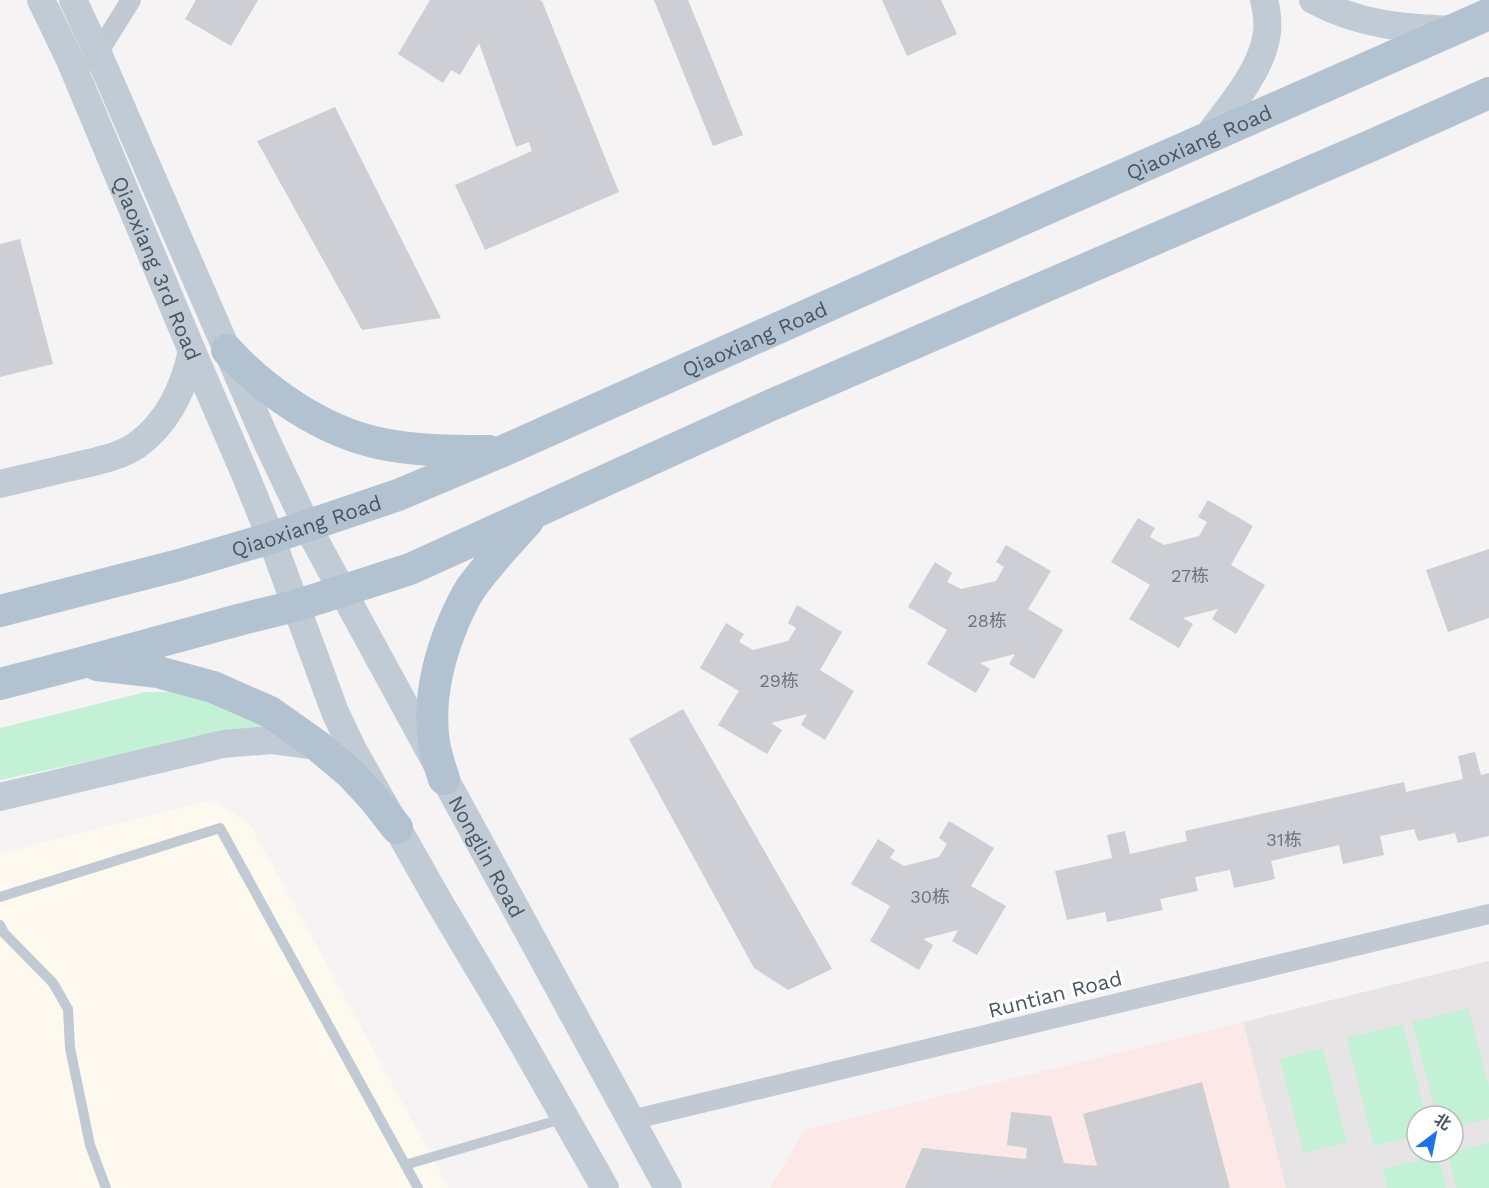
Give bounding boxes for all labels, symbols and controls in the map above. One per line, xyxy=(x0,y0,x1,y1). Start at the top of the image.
street label: Qiaoxiang Road xyxy=(1122,99,1275,185)
street label: Qiaoxiang 3rd Road xyxy=(107,172,207,364)
street label: Qiaoxiang Road xyxy=(678,295,831,382)
street label: Qiaoxiang Road xyxy=(228,489,385,562)
house number: 27栋 xyxy=(1171,565,1209,586)
house number: 28栋 xyxy=(967,610,1007,631)
house number: 29栋 xyxy=(759,670,799,691)
street label: Nonglin Road xyxy=(444,791,531,922)
house number: 31栋 xyxy=(1266,829,1302,850)
house number: 30栋 xyxy=(910,886,950,907)
street label: Runtian Road xyxy=(985,965,1125,1023)
north arrow xyxy=(1405,1104,1465,1164)
text: 北 xyxy=(1431,1109,1455,1134)

